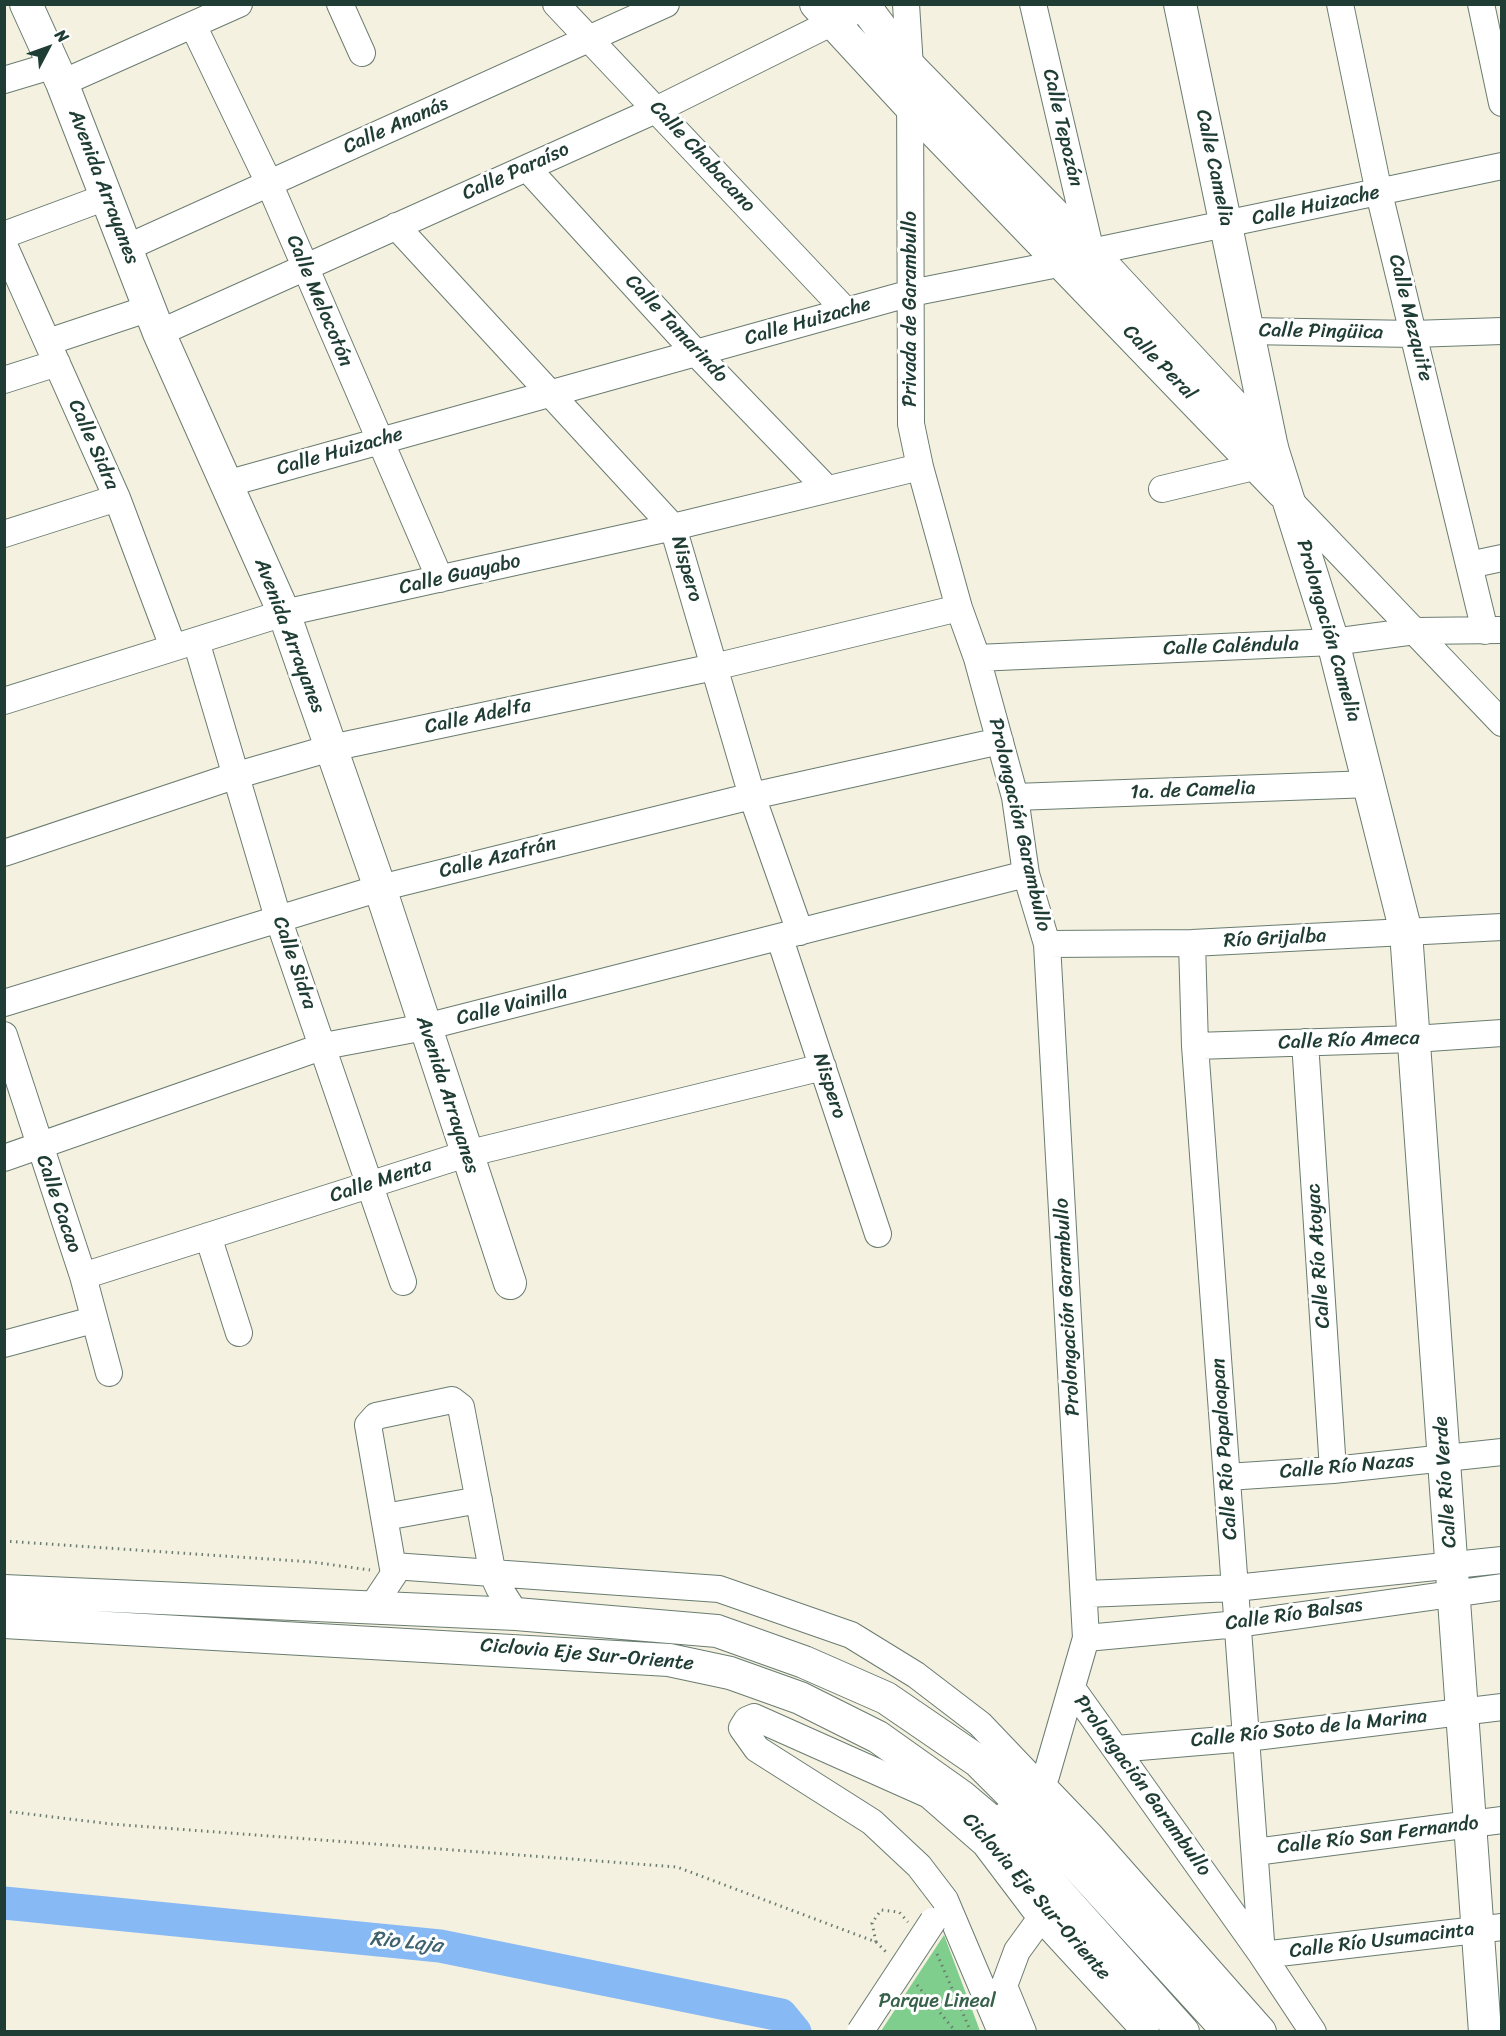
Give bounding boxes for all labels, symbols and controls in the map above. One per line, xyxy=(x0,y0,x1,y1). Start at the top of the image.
north arrow xyxy=(18,18,78,78)
text: N xyxy=(47,22,77,50)
street label: Calle Tepozán xyxy=(1037,67,1087,189)
street label: Calle Ananás xyxy=(340,92,452,160)
street label: Calle Chabacano xyxy=(644,96,760,218)
street label: Avenida Arrayanes xyxy=(62,106,144,268)
street label: Calle Camelia xyxy=(1190,107,1238,229)
street label: Calle Paraíso xyxy=(459,138,573,206)
street label: Calle Huizache xyxy=(1250,181,1382,231)
street label: Privada de Garambullo xyxy=(899,211,923,407)
street label: Calle Melocotón xyxy=(280,232,358,370)
street label: Calle Mezquite xyxy=(1383,252,1437,384)
street label: Calle Tamarindo xyxy=(620,270,732,388)
street label: Calle Huizache xyxy=(742,293,874,351)
street label: Calle Pingüica xyxy=(1259,319,1383,345)
street label: Calle Peral xyxy=(1117,320,1201,406)
street label: Calle Sidra xyxy=(62,396,124,494)
street label: Calle Huizache xyxy=(274,423,406,481)
street label: Nispero xyxy=(665,533,707,605)
street label: Prolongación Camelia xyxy=(1290,537,1366,725)
street label: Calle Guayabo xyxy=(397,549,523,601)
street label: Avenida Arrayanes xyxy=(248,555,330,717)
street label: Calle Caléndula xyxy=(1163,633,1299,661)
street label: Calle Adelfa xyxy=(423,694,533,740)
street label: Prolongación Garambullo xyxy=(983,716,1055,934)
street label: 1a. de Camelia xyxy=(1130,777,1256,805)
street label: Calle Azafrán xyxy=(437,832,559,884)
street label: Calle Sidra xyxy=(267,914,321,1012)
street label: Río Grijalba xyxy=(1223,924,1327,954)
street label: Calle Vainilla xyxy=(454,981,570,1031)
street label: Avenida Arrayanes xyxy=(410,1013,484,1177)
street label: Calle Río Ameca xyxy=(1278,1027,1420,1055)
street label: Nispero xyxy=(807,1050,851,1122)
street label: Calle Cacao xyxy=(30,1152,86,1256)
street label: Calle Menta xyxy=(327,1153,435,1209)
street label: Calle Río Atoyac xyxy=(1302,1183,1336,1329)
street label: Prolongación Garambullo xyxy=(1050,1197,1086,1417)
street label: Calle Río Papaloapan xyxy=(1207,1357,1243,1541)
street label: Calle Río Verde xyxy=(1429,1415,1463,1549)
street label: Calle Río Nazas xyxy=(1279,1449,1415,1485)
street label: Calle Río Balsas xyxy=(1224,1593,1364,1637)
street label: Ciclovia Eje Sur-Oriente xyxy=(479,1634,695,1676)
street label: Prolongación Garambullo xyxy=(1068,1691,1216,1881)
street label: Calle Río Soto de la Marina xyxy=(1190,1705,1428,1753)
street label: Ciclovia Eje Sur-Oriente xyxy=(957,1808,1115,1986)
street label: Calle Río San Fernando xyxy=(1276,1812,1480,1860)
street label: Calle Río Usumacinta xyxy=(1288,1918,1476,1964)
water label: Rio Laja xyxy=(369,1927,443,1959)
park label: Parque Lineal xyxy=(878,1990,996,2014)

